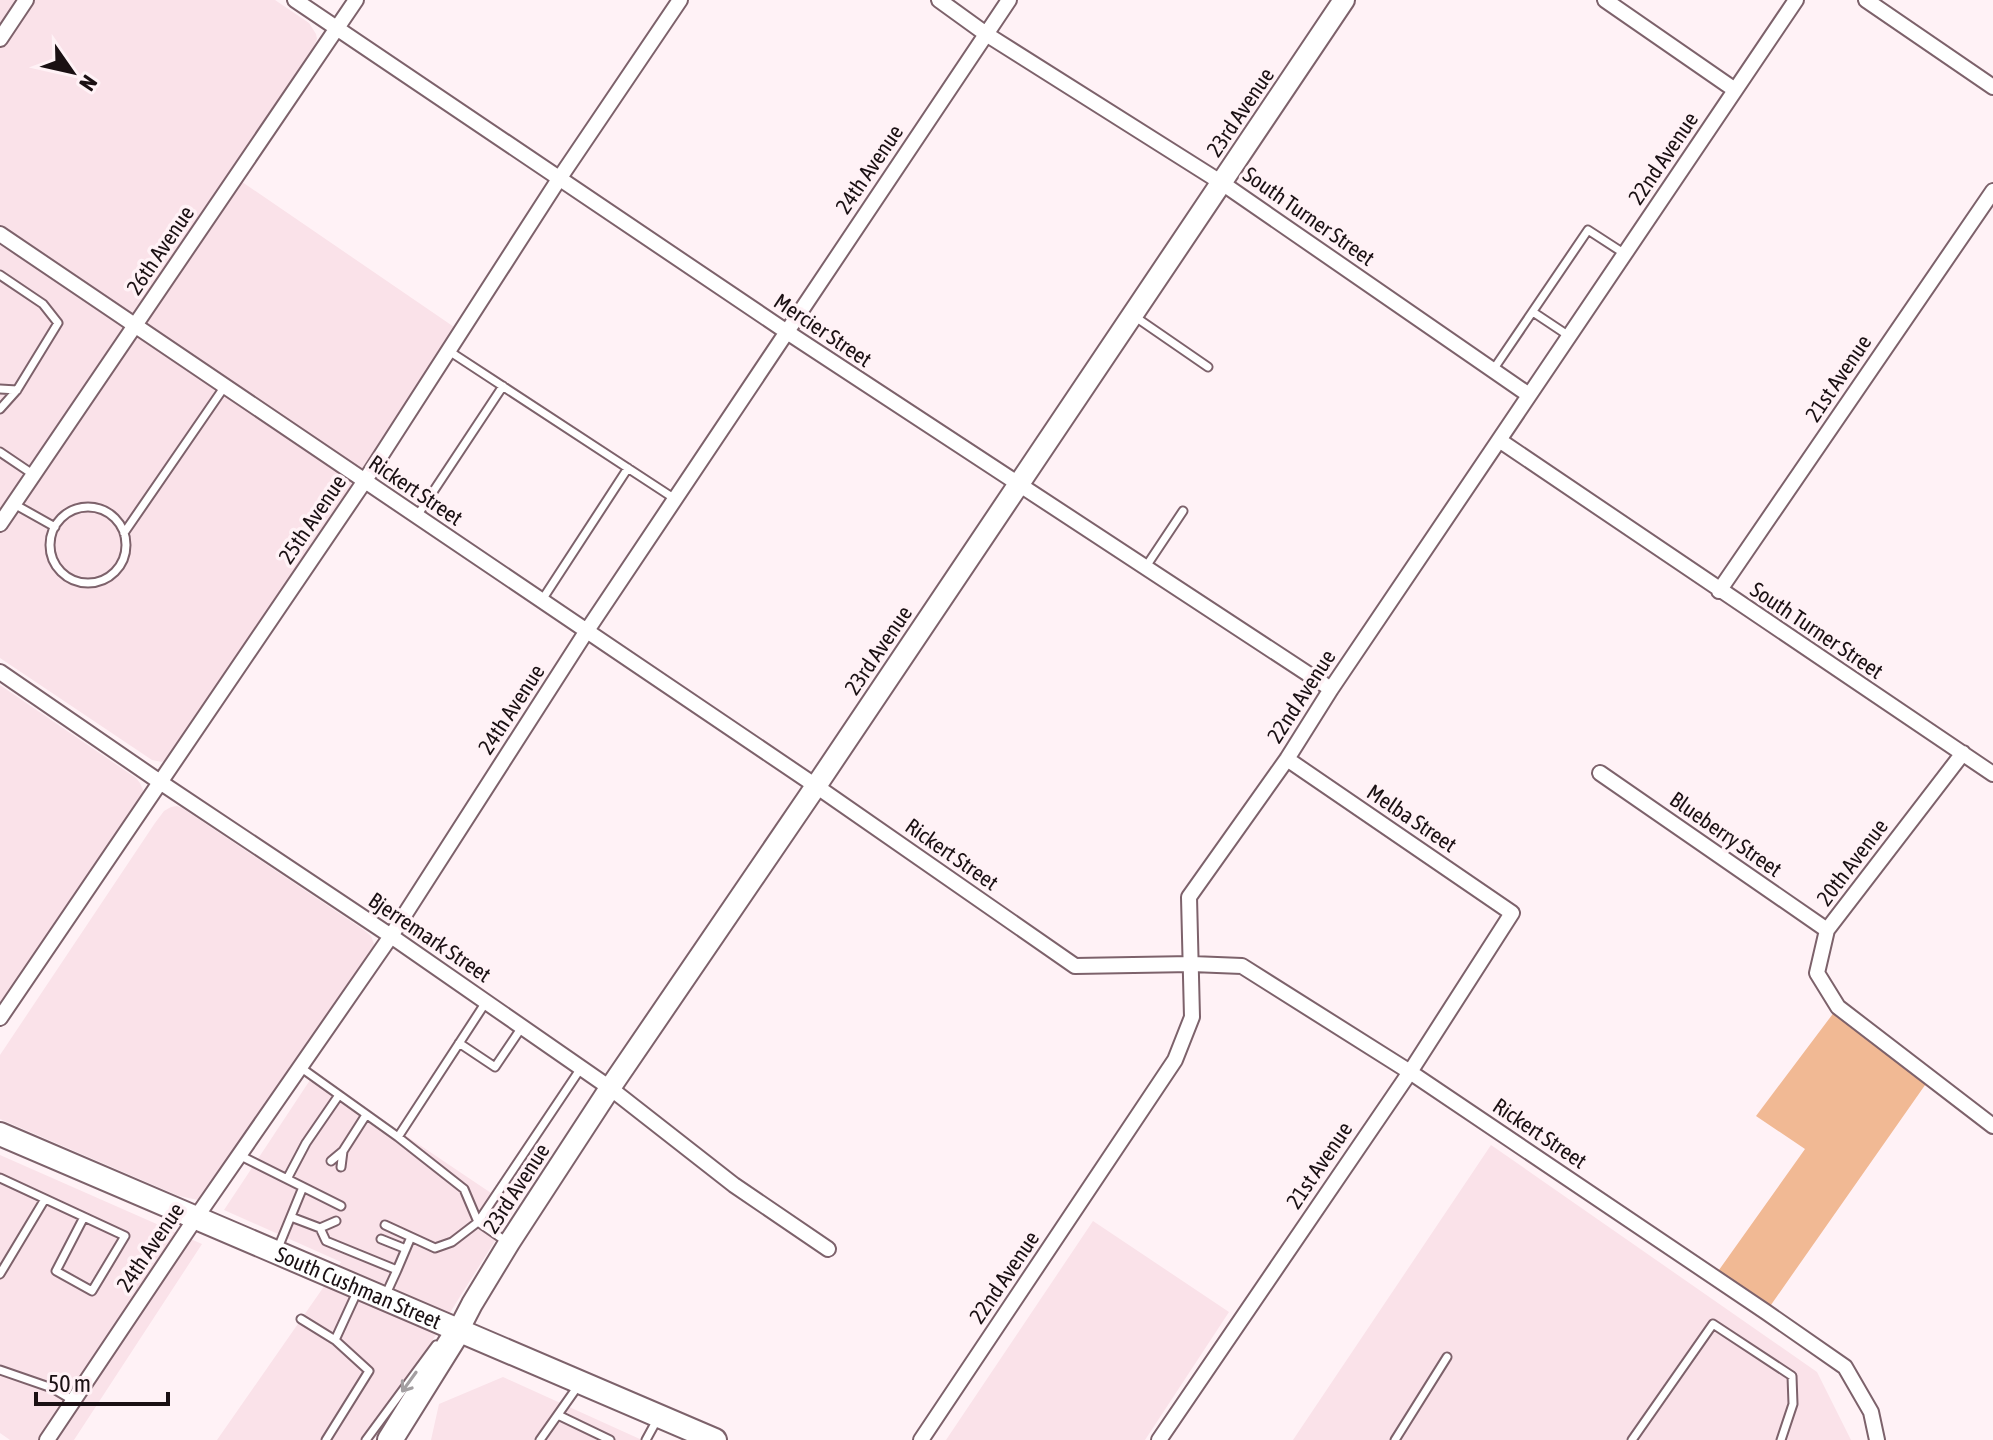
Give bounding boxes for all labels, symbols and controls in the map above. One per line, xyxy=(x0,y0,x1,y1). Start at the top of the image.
north arrow xyxy=(32,32,112,112)
street label: 23rd Avenue xyxy=(1201,63,1279,161)
text: N xyxy=(74,71,103,96)
street label: 22nd Avenue xyxy=(1623,107,1703,209)
street label: 24th Avenue xyxy=(830,120,908,218)
street label: South Turner Street xyxy=(1238,161,1380,271)
street label: 26th Avenue xyxy=(121,201,199,299)
street label: Mercier Street xyxy=(769,288,877,372)
street label: 21st Avenue xyxy=(1800,330,1876,426)
street label: Rickert Street xyxy=(364,449,468,531)
street label: 25th Avenue xyxy=(273,470,351,568)
street label: South Turner Street xyxy=(1746,576,1888,684)
street label: 23rd Avenue xyxy=(839,601,917,699)
street label: 22nd Avenue xyxy=(1261,645,1341,747)
street label: 24th Avenue xyxy=(472,659,550,759)
street label: Melba Street xyxy=(1362,779,1462,857)
street label: Blueberry Street xyxy=(1665,786,1787,882)
street label: Rickert Street xyxy=(901,813,1003,895)
street label: 20th Avenue xyxy=(1811,814,1893,910)
street label: Bjerremark Street xyxy=(364,887,496,987)
street label: Rickert Street xyxy=(1488,1092,1592,1174)
street label: 21st Avenue xyxy=(1281,1117,1357,1213)
street label: 23rd Avenue xyxy=(477,1138,555,1238)
street label: 24th Avenue xyxy=(111,1198,189,1296)
street label: 22nd Avenue xyxy=(964,1226,1044,1328)
street label: South Cushman Street xyxy=(272,1241,445,1334)
scale bar xyxy=(36,1356,168,1406)
text: 50 m xyxy=(48,1370,91,1397)
one-way arrow xyxy=(401,1371,418,1392)

